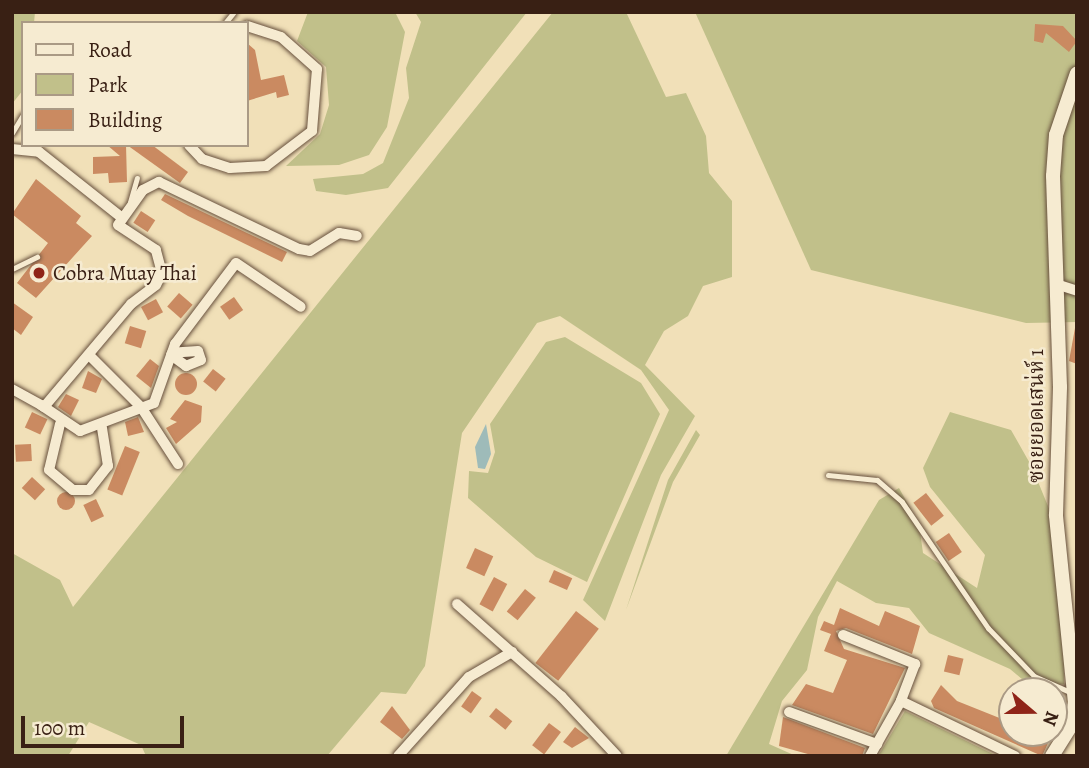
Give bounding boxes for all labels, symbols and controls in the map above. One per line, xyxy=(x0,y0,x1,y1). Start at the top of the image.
legend xyxy=(21,21,248,147)
text: Road xyxy=(88,36,132,64)
text: Park xyxy=(88,71,127,99)
text: Building xyxy=(88,106,162,134)
place label: Cobra Muay Thai xyxy=(53,260,197,286)
marker: Cobra Muay Thai xyxy=(31,265,47,281)
street label: ซอยยอดเสน่ห์ 1 xyxy=(1023,349,1049,483)
north arrow xyxy=(998,677,1068,747)
scale bar xyxy=(24,702,187,746)
text: N xyxy=(1036,708,1065,729)
text: 100 m xyxy=(34,714,85,742)

